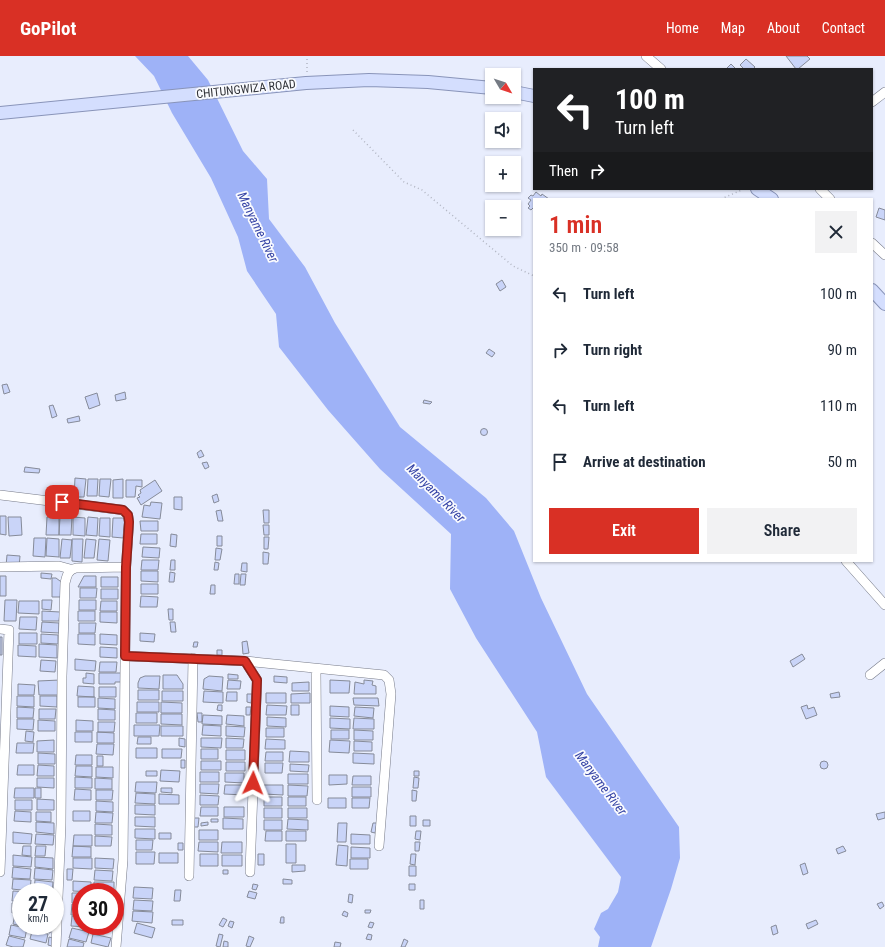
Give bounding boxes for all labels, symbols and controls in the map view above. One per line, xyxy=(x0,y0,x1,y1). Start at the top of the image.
text: GoPilot xyxy=(20,17,76,40)
text: Home xyxy=(666,20,699,36)
text: Map xyxy=(721,20,745,36)
text: About xyxy=(767,20,800,36)
text: Contact xyxy=(822,20,865,36)
north arrow xyxy=(485,68,521,104)
map controls xyxy=(485,68,521,236)
street label: CHITUNGWIZA ROAD xyxy=(196,77,297,101)
text: 100 m xyxy=(615,83,685,116)
icon: left xyxy=(549,84,601,136)
button: sound xyxy=(485,112,521,148)
text: Turn left xyxy=(615,117,674,138)
button: + xyxy=(485,156,521,192)
icon: right xyxy=(586,160,608,182)
text: Then xyxy=(549,162,578,180)
water label: Manyame River xyxy=(235,190,282,265)
button: − xyxy=(485,200,521,236)
text: 1 min xyxy=(549,211,602,239)
button: close xyxy=(815,211,857,253)
text: 350 m · 09:58 xyxy=(549,240,619,255)
icon: left xyxy=(549,283,571,305)
text: Turn left xyxy=(583,285,634,303)
text: 100 m xyxy=(820,285,857,303)
icon: right xyxy=(549,339,571,361)
text: Turn right xyxy=(583,341,642,359)
text: 90 m xyxy=(827,341,857,359)
icon: left xyxy=(549,395,571,417)
text: Turn left xyxy=(583,397,634,415)
text: 110 m xyxy=(820,397,857,415)
icon: arrive xyxy=(549,451,571,473)
text: Arrive at destination xyxy=(583,453,706,471)
text: 50 m xyxy=(827,453,857,471)
water label: Manyame River xyxy=(404,461,469,526)
pin xyxy=(45,485,79,519)
icon: arrive xyxy=(51,491,73,513)
button: Exit xyxy=(549,508,699,554)
button: Share xyxy=(707,508,857,554)
water label: Manyame River xyxy=(572,748,631,819)
position arrow xyxy=(232,762,274,804)
speed limit sign: 30 xyxy=(72,883,124,935)
text: 27 xyxy=(28,892,48,916)
text: km/h xyxy=(28,913,48,924)

